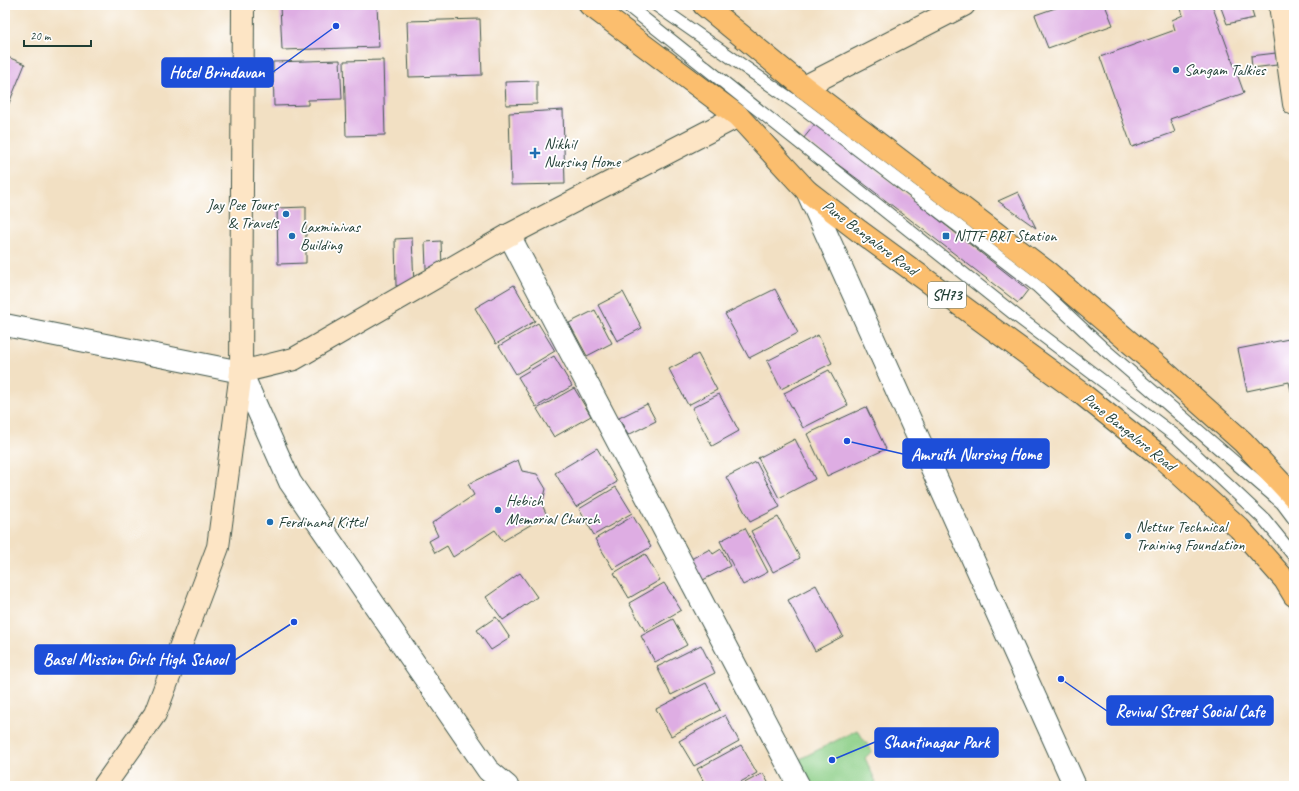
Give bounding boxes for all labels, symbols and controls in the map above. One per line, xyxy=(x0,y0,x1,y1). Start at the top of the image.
scale bar xyxy=(24,22,91,48)
text: 20 m xyxy=(30,28,52,44)
callout: Hotel Brindavan xyxy=(162,58,273,87)
place label: Sangam Talkies xyxy=(1184,60,1267,80)
text: Hotel Brindavan xyxy=(169,62,266,83)
marker: Sangam Talkies xyxy=(1171,65,1181,75)
place label: Nikhil Nursing Home xyxy=(544,134,622,172)
marker: Nikhil Nursing Home xyxy=(529,147,541,159)
place label: Jay Pee Tours & Travels xyxy=(206,195,280,233)
street label: Pune Bangalore Road xyxy=(819,196,924,282)
marker: Jay Pee Tours & Travels xyxy=(281,209,291,219)
place label: Laxminivas Building xyxy=(300,217,361,255)
place label: NTTF BRT Station xyxy=(954,226,1057,246)
marker: Laxminivas Building xyxy=(287,231,297,241)
marker: NTTF BRT Station xyxy=(941,231,951,241)
road number: SH73 xyxy=(928,282,966,308)
street label: Pune Bangalore Road xyxy=(1079,388,1182,477)
callout: Amruth Nursing Home xyxy=(903,439,1049,468)
text: Amruth Nursing Home xyxy=(911,444,1042,465)
place label: Hebich Memorial Church xyxy=(506,491,601,529)
marker: Hebich Memorial Church xyxy=(493,505,503,515)
place label: Ferdinand Kittel xyxy=(278,512,369,532)
marker: Ferdinand Kittel xyxy=(265,517,275,527)
place label: Nettur Technical Training Foundation xyxy=(1136,517,1245,555)
marker: Nettur Technical Training Foundation xyxy=(1123,531,1133,541)
callout: Basel Mission Girls High School xyxy=(35,645,235,674)
text: Basel Mission Girls High School xyxy=(43,649,231,670)
callout: Revival Street Social Cafe xyxy=(1107,696,1273,725)
text: Revival Street Social Cafe xyxy=(1115,701,1267,722)
callout: Shantinagar Park xyxy=(875,728,998,757)
text: Shantinagar Park xyxy=(883,732,991,753)

